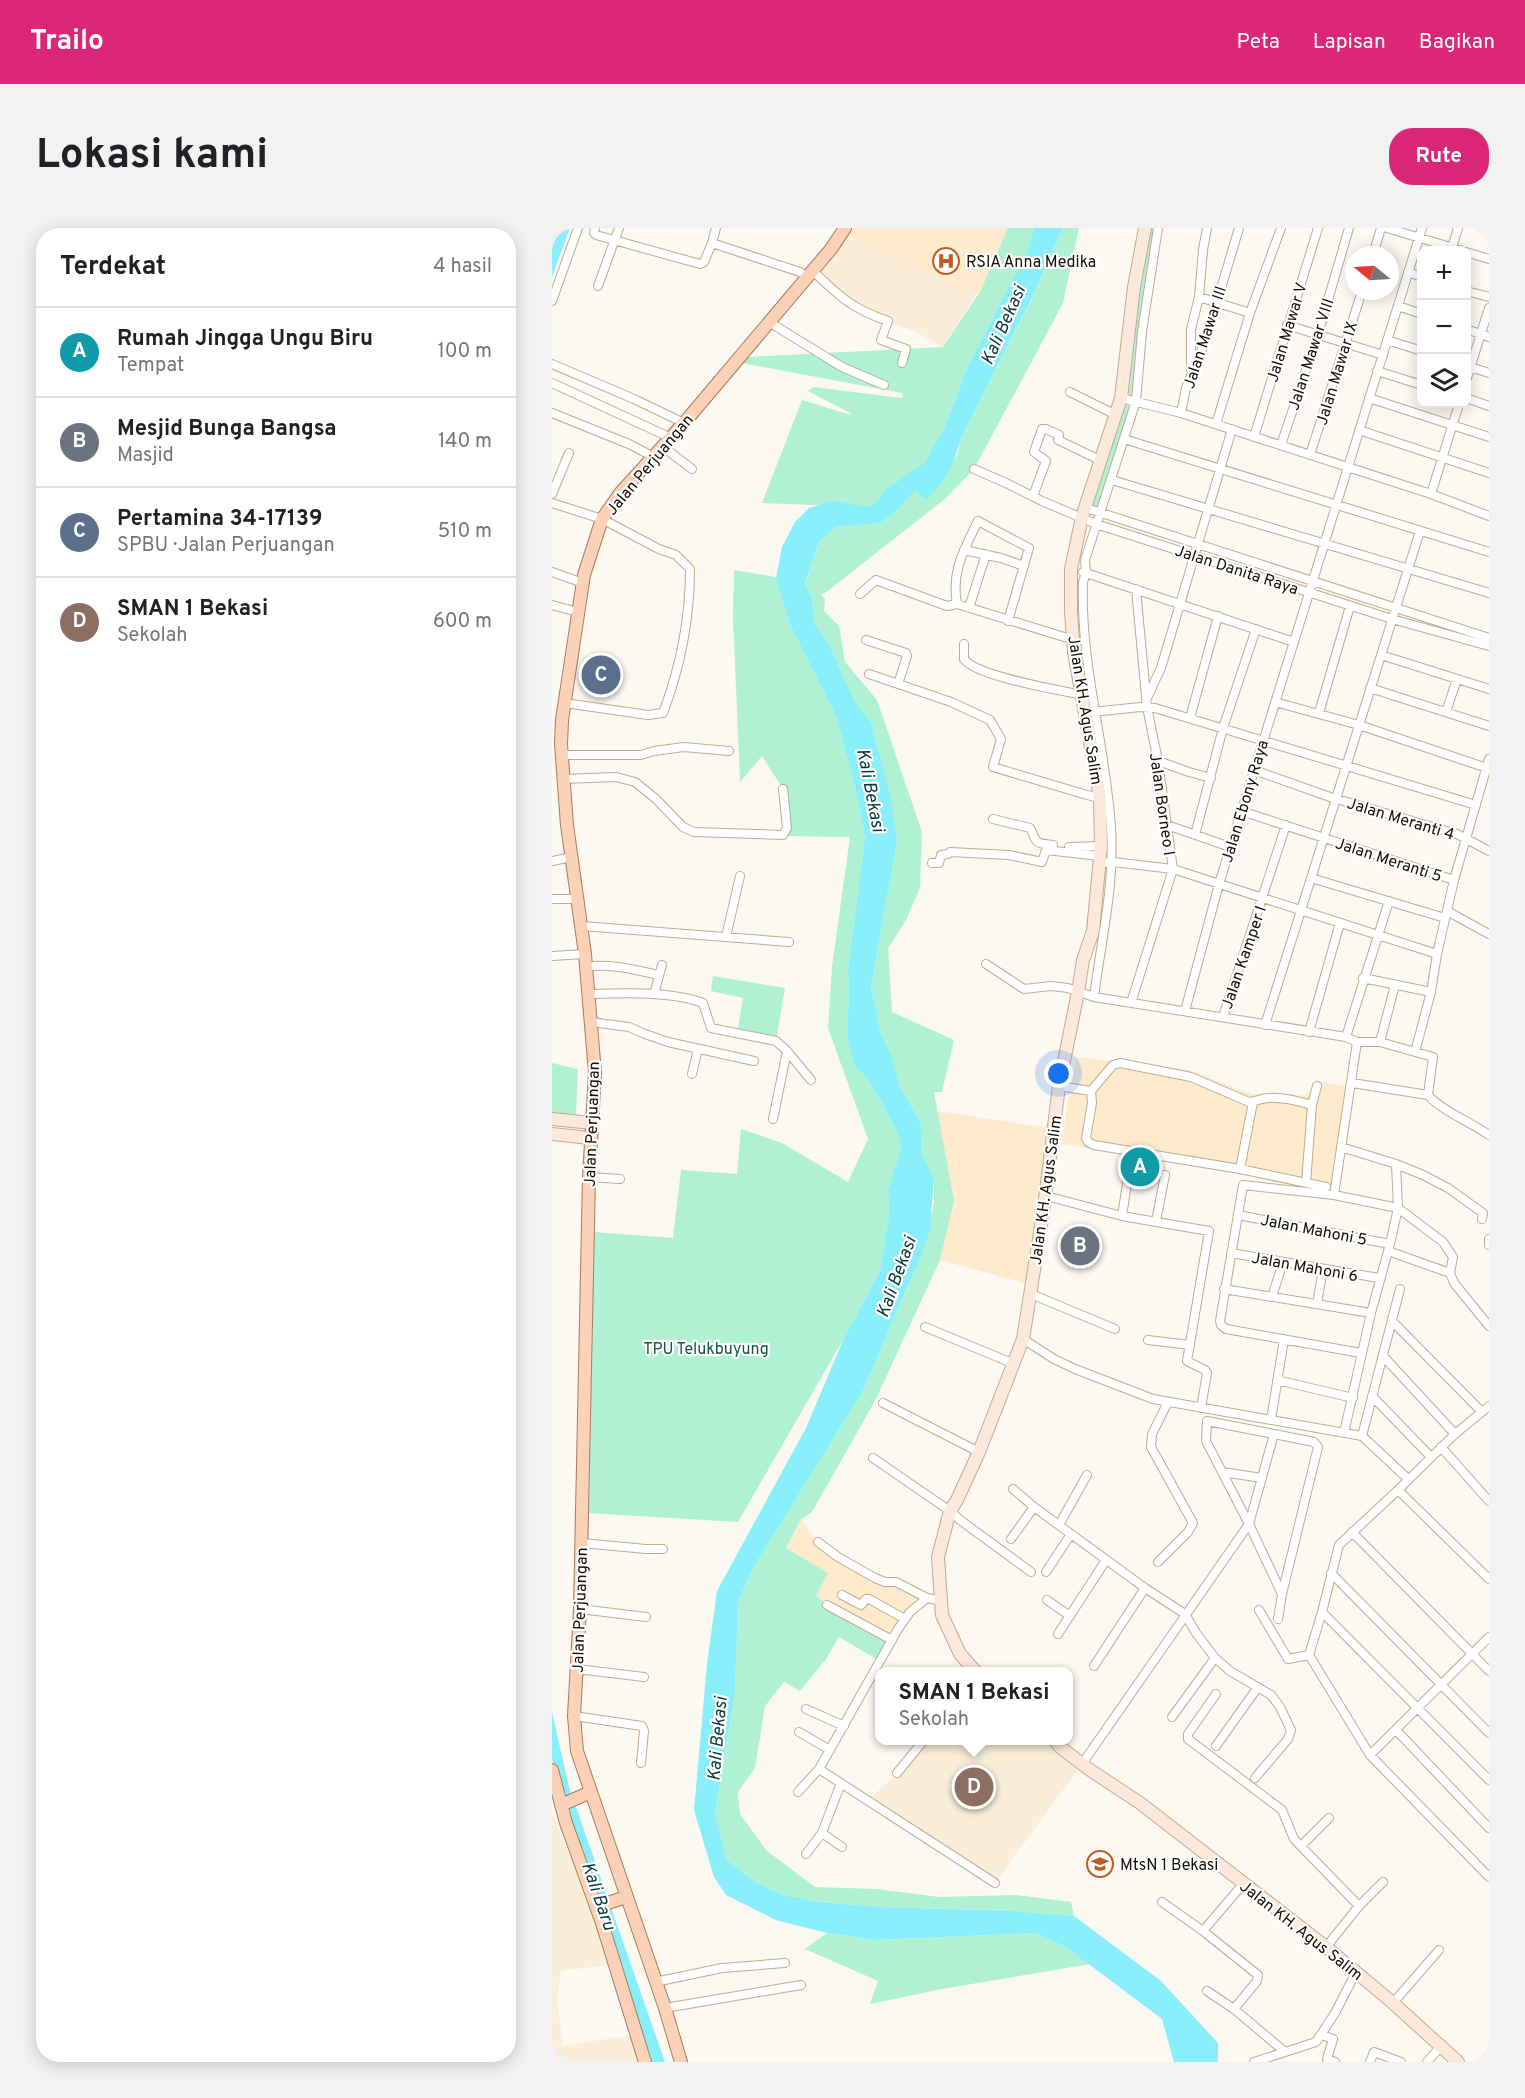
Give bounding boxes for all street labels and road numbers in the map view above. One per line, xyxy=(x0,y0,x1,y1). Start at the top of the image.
street label: Jalan Mawar V xyxy=(1263,280,1313,385)
street label: Jalan Mawar III xyxy=(1180,284,1232,391)
street label: Jalan Mawar VIII xyxy=(1284,296,1339,413)
street label: Jalan Mawar IX xyxy=(1313,319,1363,428)
street label: Jalan Perjuangan xyxy=(603,411,699,520)
street label: Jalan Danita Raya xyxy=(1172,542,1301,600)
street label: Jalan KH. Agus Salim xyxy=(1062,634,1106,786)
street label: Jalan Ebony Raya xyxy=(1218,738,1274,865)
street label: Jalan Borneo I xyxy=(1144,752,1178,857)
street label: Jalan Meranti 4 xyxy=(1344,794,1457,846)
street label: Jalan Meranti 5 xyxy=(1332,834,1444,888)
street label: Jalan Kamper I xyxy=(1218,903,1272,1012)
street label: Jalan Perjuangan xyxy=(581,1061,605,1187)
street label: Jalan KH. Agus Salim xyxy=(1027,1114,1067,1266)
street label: Jalan Mahoni 5 xyxy=(1259,1211,1369,1251)
street label: Jalan Mahoni 6 xyxy=(1250,1249,1360,1287)
street label: Jalan Perjuangan xyxy=(569,1547,593,1673)
street label: Jalan KH. Agus Salim xyxy=(1235,1877,1366,1986)

